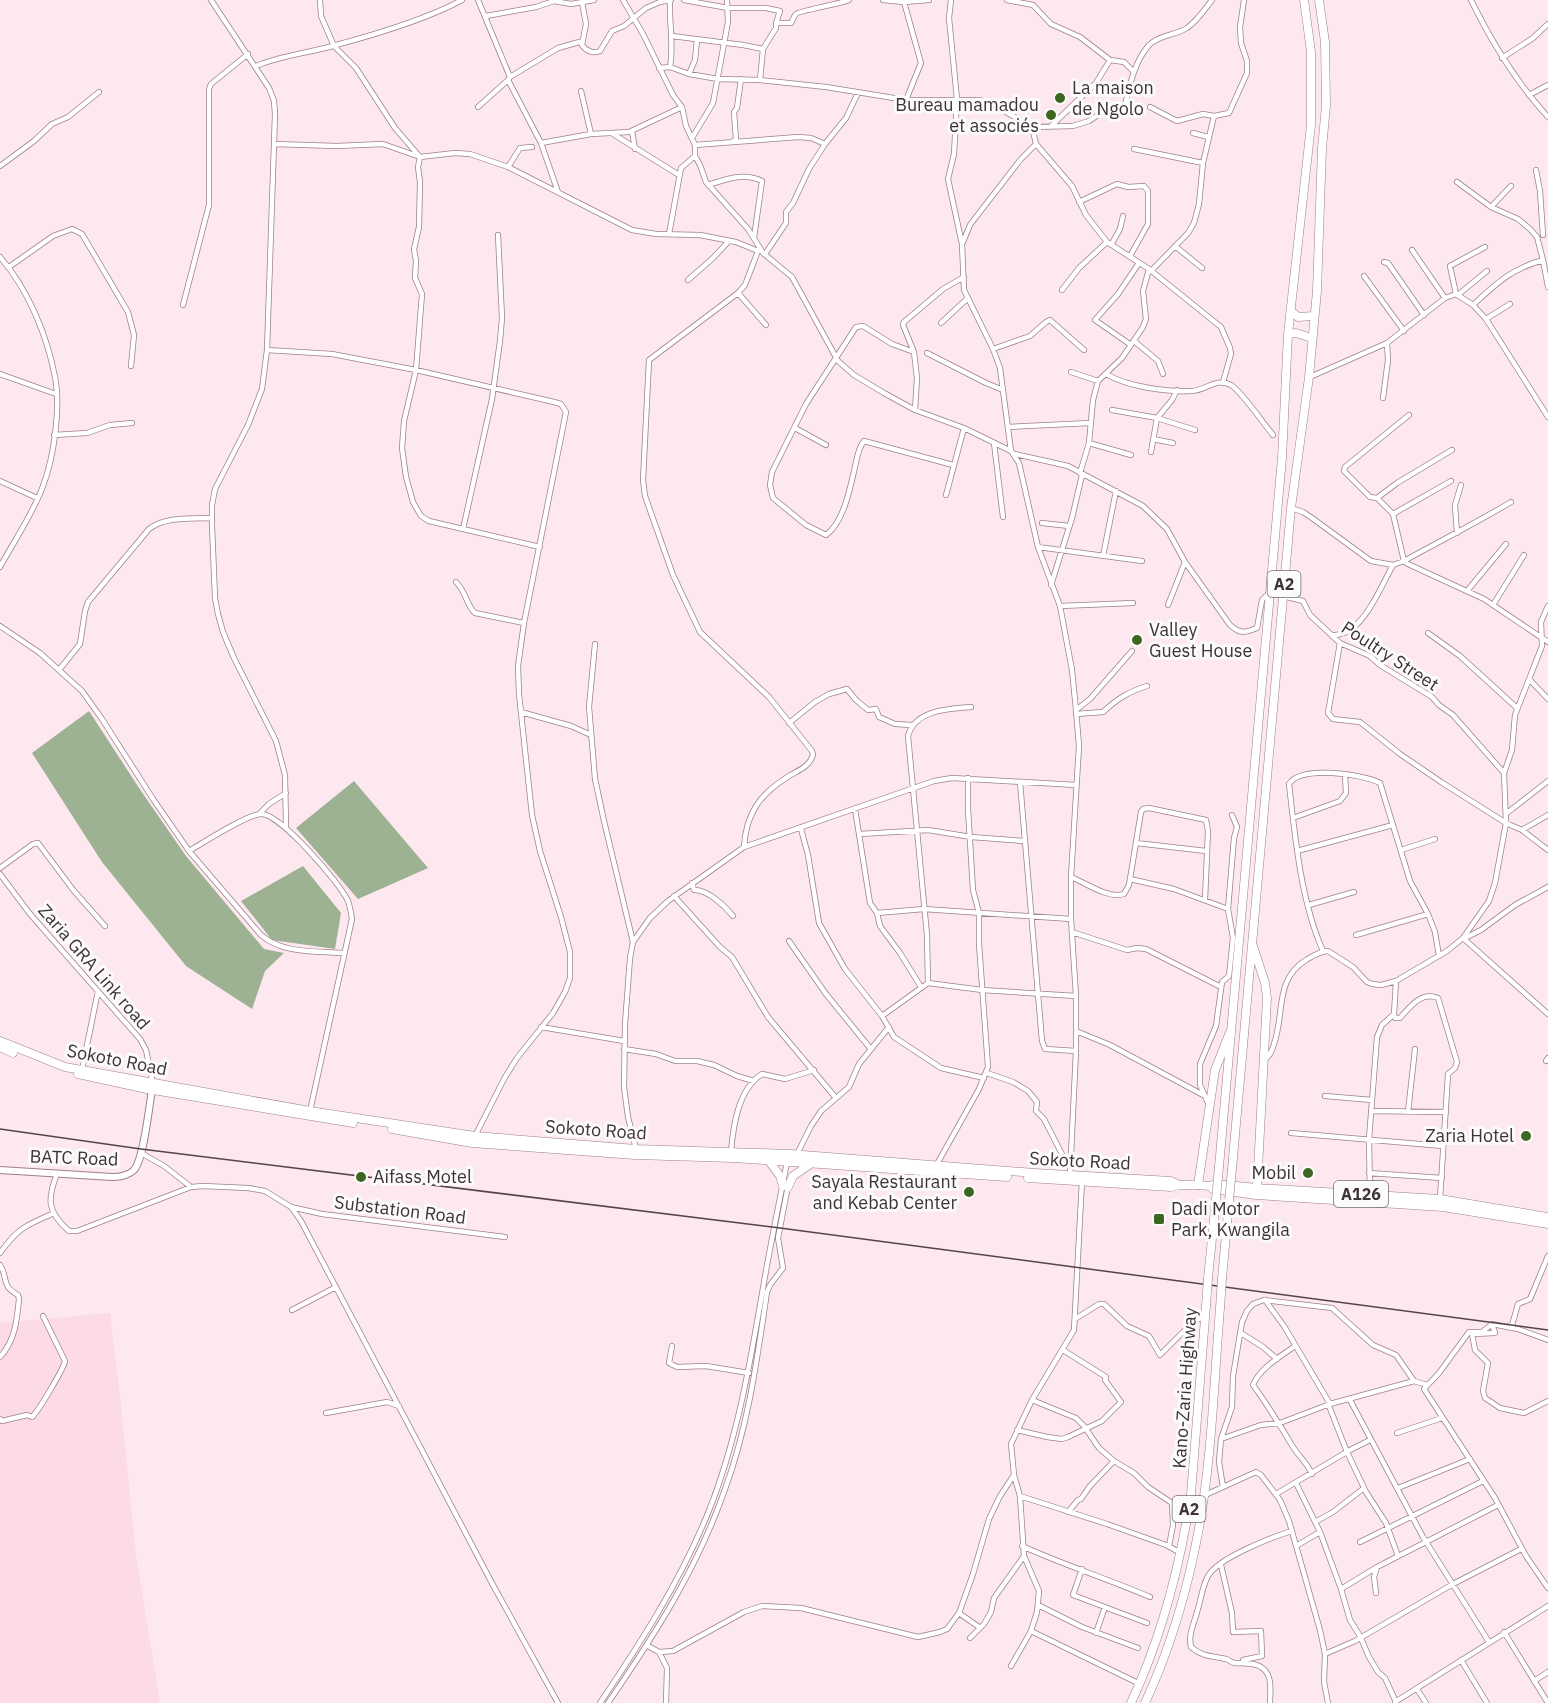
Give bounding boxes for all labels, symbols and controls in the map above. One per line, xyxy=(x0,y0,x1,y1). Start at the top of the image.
place label: La maison de Ngolo xyxy=(1072,76,1154,120)
marker: La maison de Ngolo xyxy=(1053,91,1067,105)
place label: Bureau mamadou et associés xyxy=(895,93,1039,137)
marker: Bureau mamadou et associés xyxy=(1044,108,1058,122)
road number: A2 xyxy=(1268,571,1300,597)
street label: Poultry Street xyxy=(1337,616,1443,696)
place label: Valley Guest House xyxy=(1149,618,1253,662)
marker: Valley Guest House xyxy=(1130,633,1144,647)
street label: Zaria GRA Link road xyxy=(34,899,155,1034)
street label: Sokoto Road xyxy=(65,1039,169,1081)
street label: Sokoto Road xyxy=(544,1114,648,1145)
place label: Zaria Hotel xyxy=(1425,1124,1514,1147)
marker: Zaria Hotel xyxy=(1519,1129,1533,1143)
street label: BATC Road xyxy=(29,1144,119,1171)
street label: Sokoto Road xyxy=(1029,1146,1131,1175)
place label: Mobil xyxy=(1251,1161,1296,1184)
place label: Aifass Motel xyxy=(373,1165,472,1188)
marker: Mobil xyxy=(1301,1166,1315,1180)
marker: Aifass Motel xyxy=(354,1170,368,1184)
place label: Sayala Restaurant and Kebab Center xyxy=(811,1170,957,1214)
road number: A126 xyxy=(1334,1181,1388,1207)
marker: Sayala Restaurant and Kebab Center xyxy=(962,1185,976,1199)
street label: Substation Road xyxy=(333,1190,467,1229)
place label: Dadi Motor Park, Kwangila xyxy=(1171,1197,1290,1241)
marker: Dadi Motor Park, Kwangila xyxy=(1152,1212,1166,1226)
street label: Kano-Zaria Highway xyxy=(1167,1306,1202,1469)
road number: A2 xyxy=(1172,1496,1206,1522)

